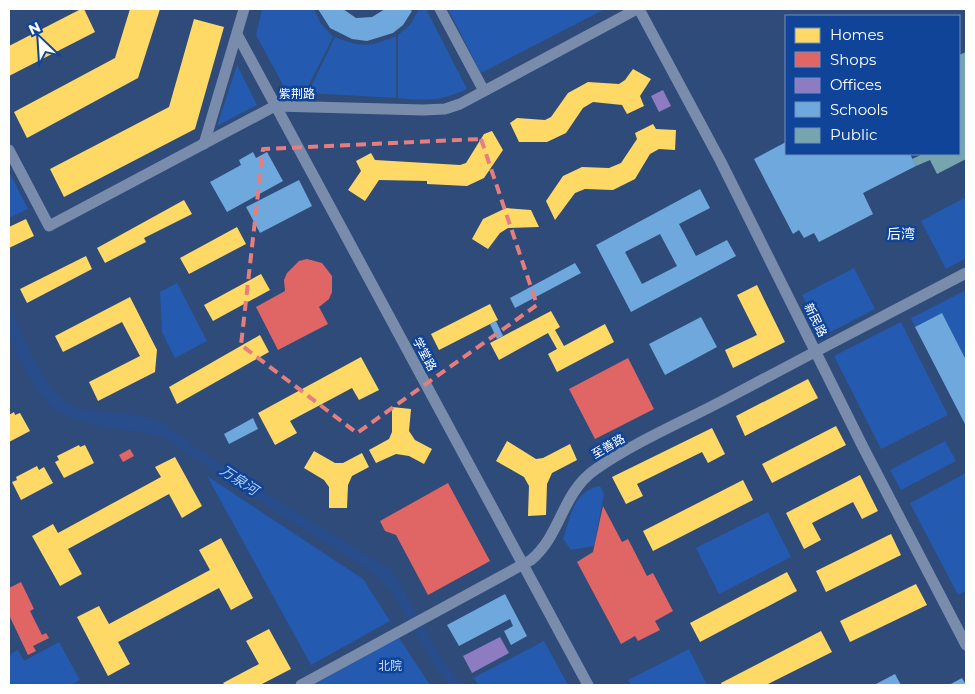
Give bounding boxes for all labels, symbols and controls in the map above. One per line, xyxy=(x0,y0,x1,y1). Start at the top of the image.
north arrow xyxy=(15,15,65,65)
legend xyxy=(785,15,960,155)
text: N xyxy=(26,18,43,39)
text: Homes xyxy=(830,25,884,44)
text: Shops xyxy=(830,50,876,69)
text: Offices xyxy=(830,75,882,94)
street label: 紫荆路 xyxy=(279,86,315,101)
text: Schools xyxy=(830,100,888,119)
text: Public xyxy=(830,125,878,144)
district label: 后湾 xyxy=(887,225,915,243)
street label: 新民路 xyxy=(801,301,831,339)
street label: 学堂路 xyxy=(410,335,440,373)
street label: 至善路 xyxy=(589,431,627,461)
water label: 万泉河 xyxy=(216,461,264,501)
park label: 北院 xyxy=(378,658,402,673)

